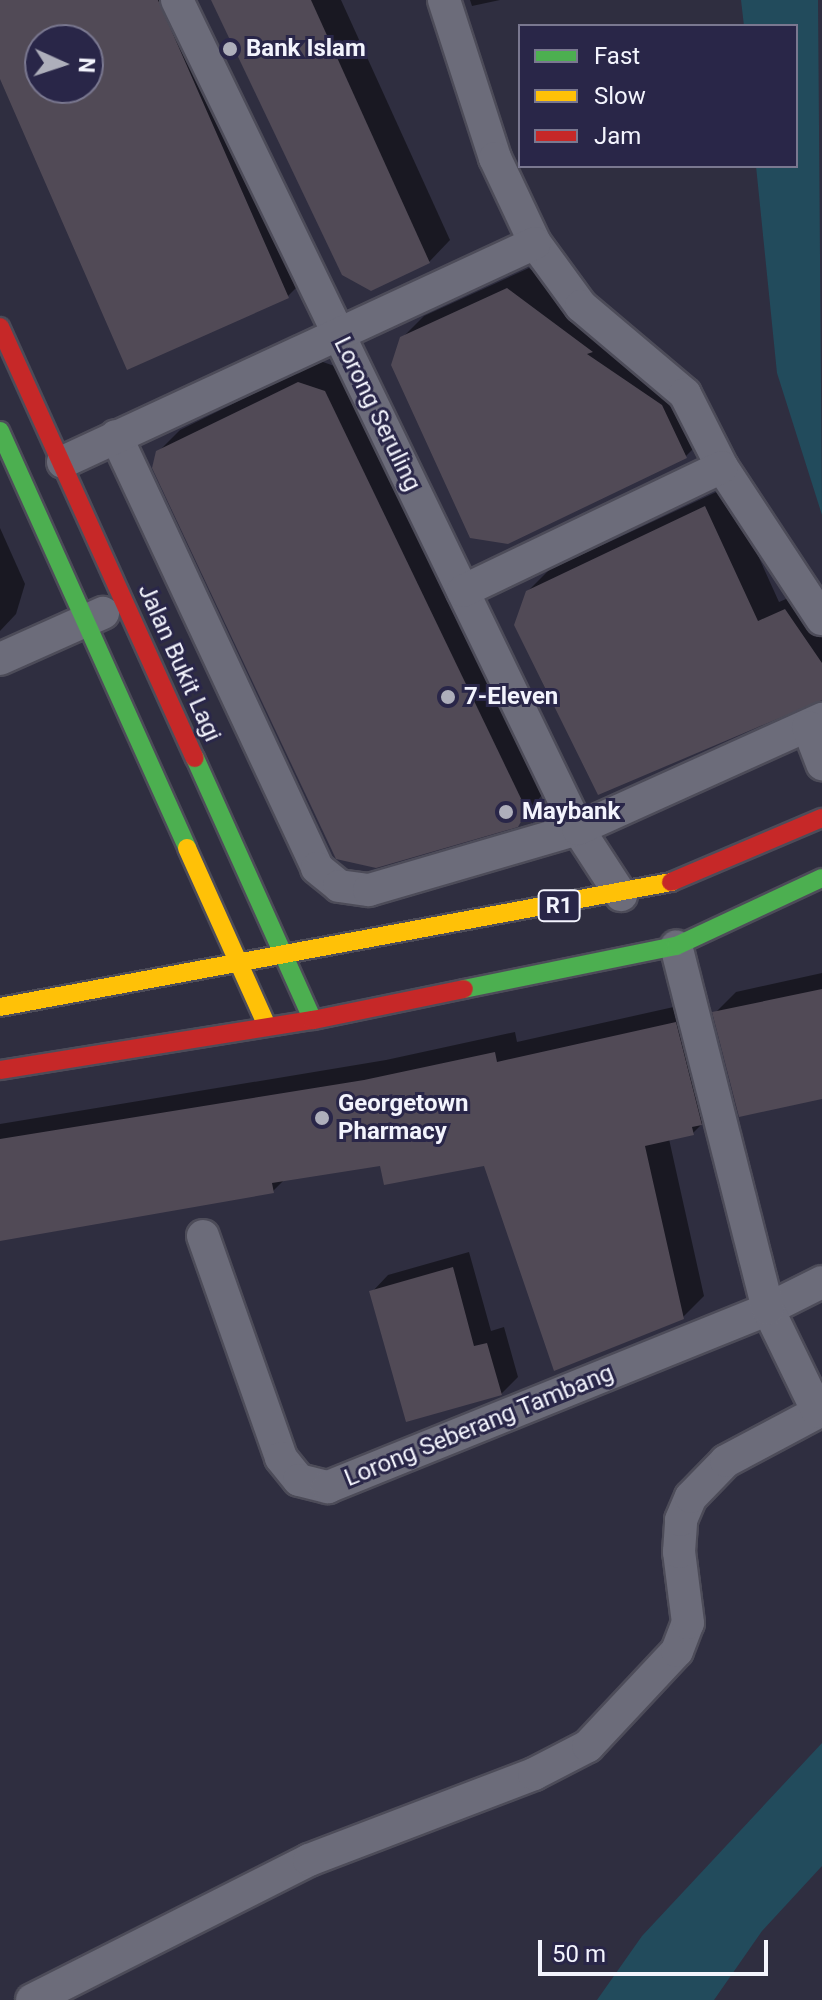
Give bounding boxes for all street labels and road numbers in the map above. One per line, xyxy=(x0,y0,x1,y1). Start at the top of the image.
street label: Lorong Seruling xyxy=(327,332,427,496)
street label: Jalan Bukit Lagi xyxy=(131,580,227,746)
road number: R1 xyxy=(537,888,581,924)
street label: Lorong Seberang Tambang xyxy=(340,1359,618,1493)

